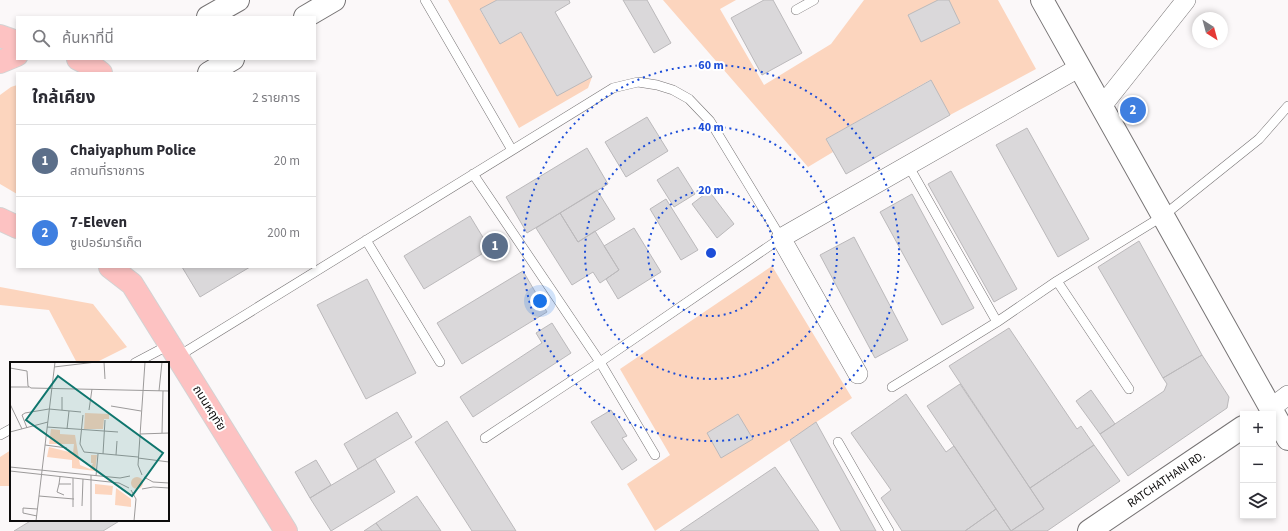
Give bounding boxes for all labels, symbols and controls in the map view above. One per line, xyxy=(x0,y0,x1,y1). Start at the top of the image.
north arrow xyxy=(1192,12,1228,48)
search box xyxy=(16,16,316,60)
icon: search xyxy=(30,27,52,49)
text: ค้นหาที่นี่ xyxy=(62,28,114,49)
text: 60 m xyxy=(698,57,724,74)
text: ใกล้เคียง xyxy=(32,86,95,110)
text: 2 รายการ xyxy=(252,89,300,107)
pin: 2 xyxy=(1120,95,1146,125)
text: 40 m xyxy=(698,119,724,136)
text: Chaiyaphum Police xyxy=(70,140,196,161)
text: 1 xyxy=(42,152,48,170)
text: 20 m xyxy=(274,152,300,170)
text: สถานที่ราชการ xyxy=(70,162,145,180)
text: 20 m xyxy=(698,182,724,199)
text: 7-Eleven xyxy=(70,212,127,233)
text: 2 xyxy=(42,224,48,242)
text: 200 m xyxy=(267,224,300,242)
pin: 1 xyxy=(482,231,508,261)
text: ซูเปอร์มาร์เก็ต xyxy=(70,234,142,252)
centre of rings xyxy=(704,246,718,260)
your location xyxy=(530,291,550,311)
inset map xyxy=(10,362,169,521)
street label: ถนนหฤทัย xyxy=(188,382,230,434)
map controls xyxy=(1240,411,1276,519)
button: + xyxy=(1240,411,1276,447)
street label: RATCHATHANI RD. xyxy=(1124,447,1208,511)
button: − xyxy=(1240,447,1276,483)
button: layers xyxy=(1240,483,1276,519)

